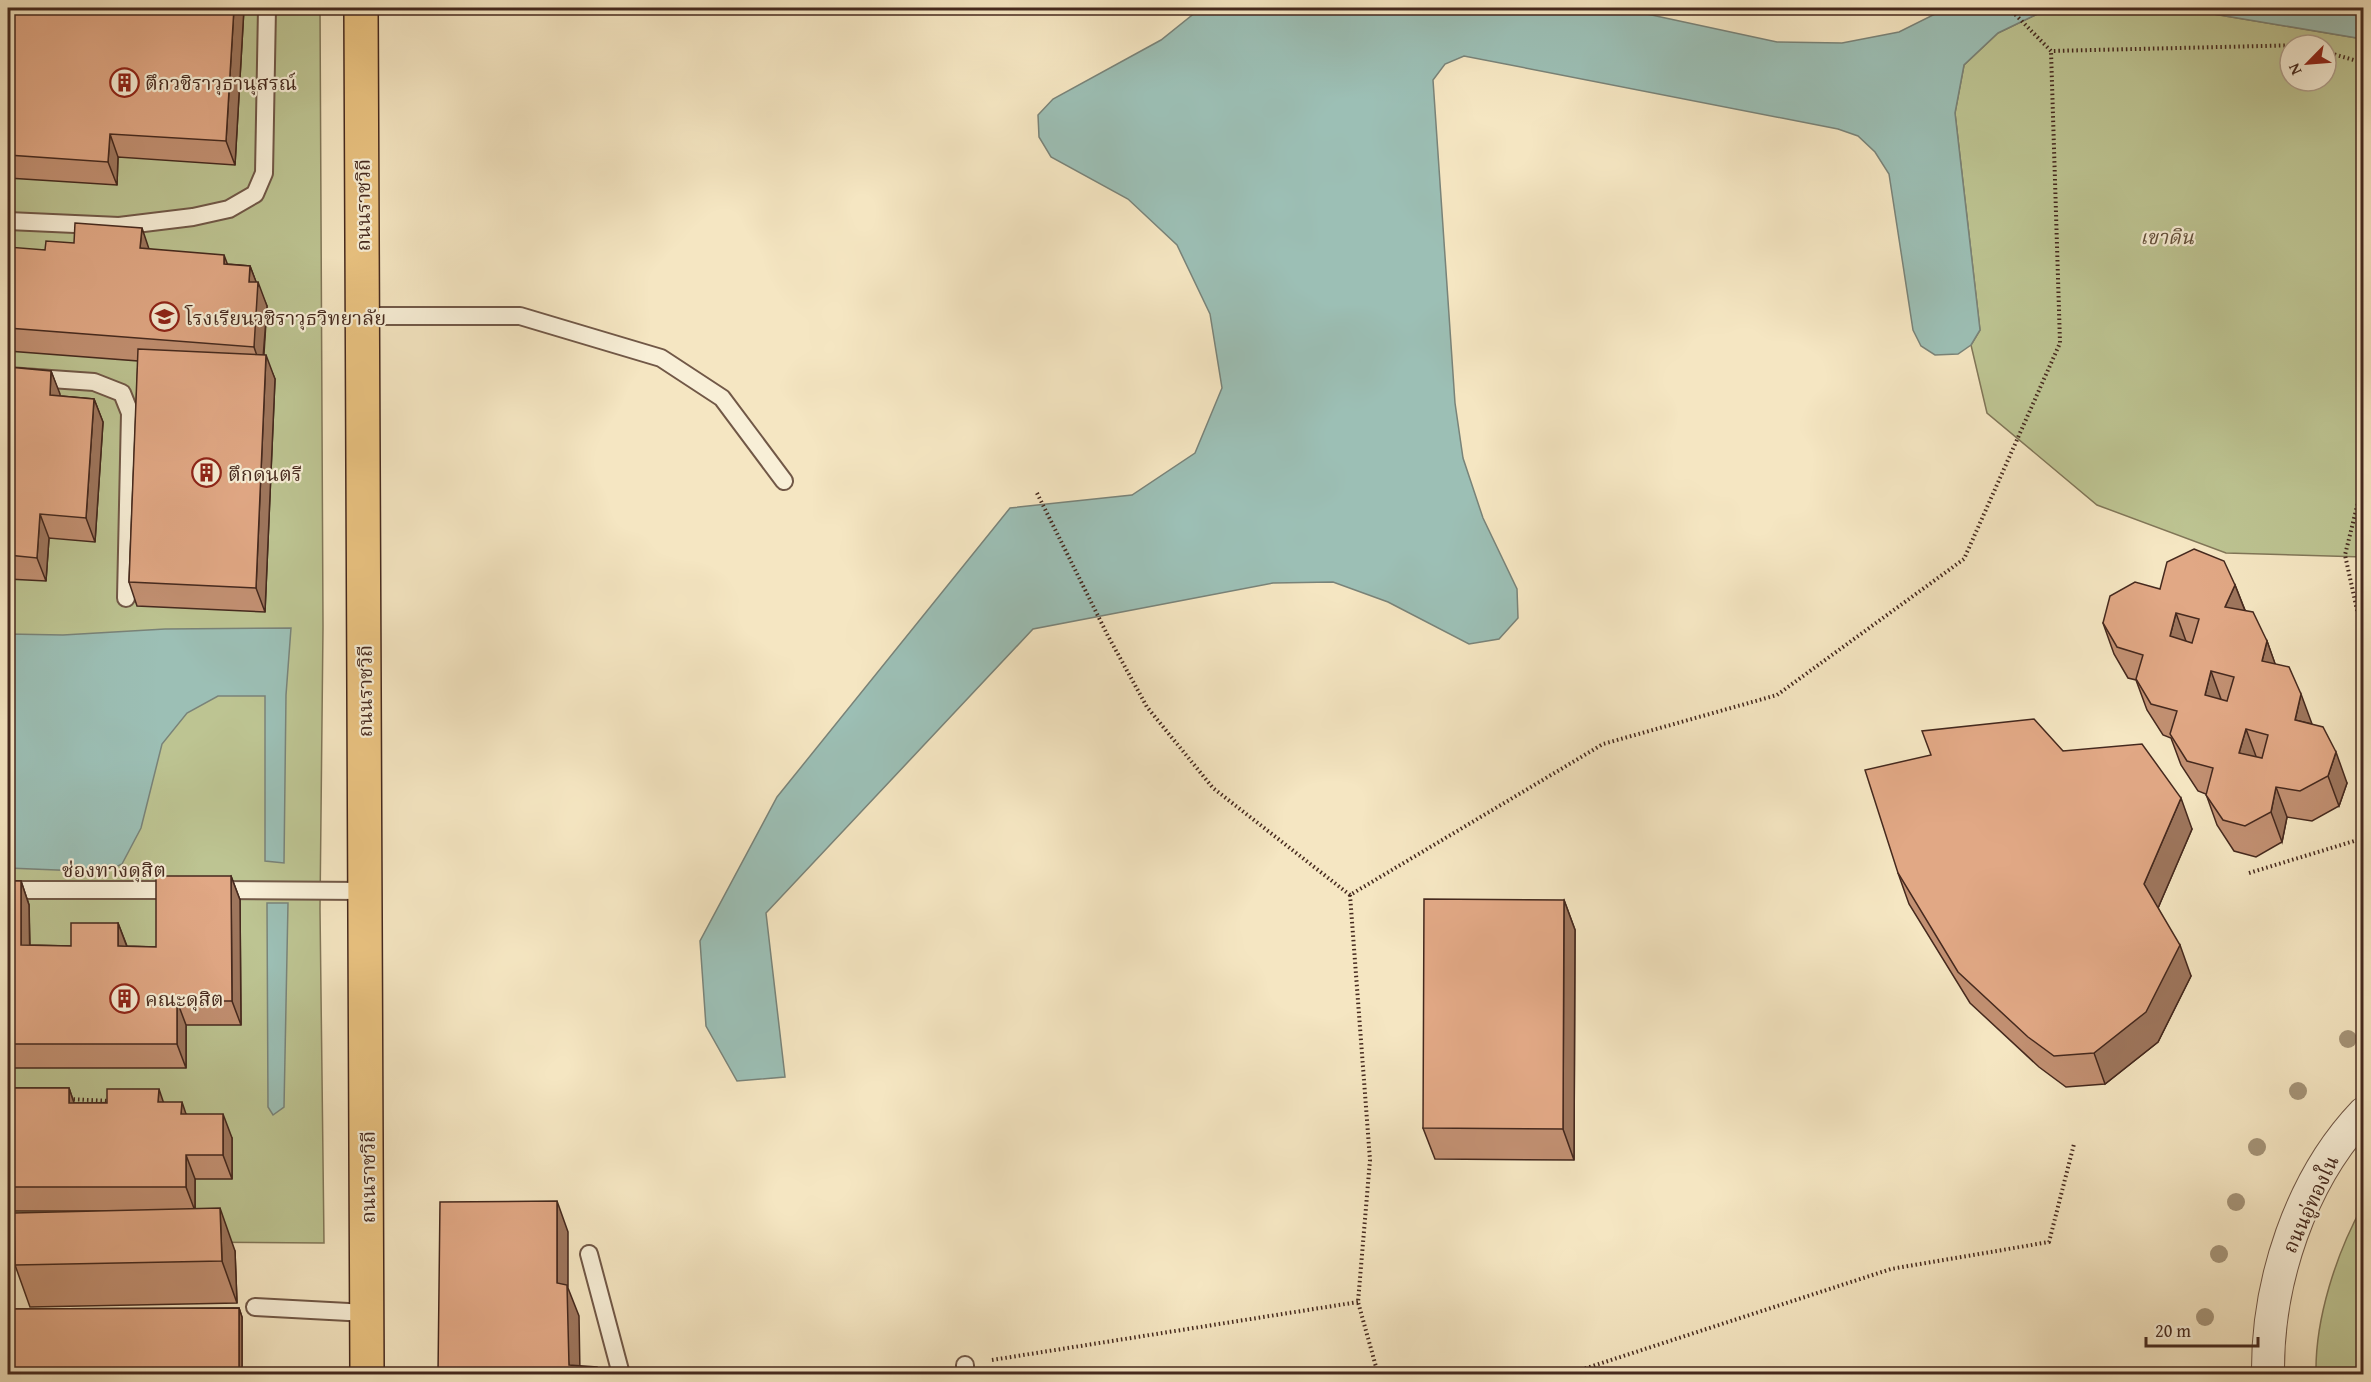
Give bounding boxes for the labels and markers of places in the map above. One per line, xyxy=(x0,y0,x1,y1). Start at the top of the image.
building icon: ตึกวชิราวุธานุสรณ์ xyxy=(108,66,140,98)
place label: ตึกวชิราวุธานุสรณ์ xyxy=(145,68,297,97)
school or university icon: โรงเรียนวชิราวุธวิทยาลัย xyxy=(148,301,180,333)
place label: โรงเรียนวชิราวุธวิทยาลัย xyxy=(184,303,386,332)
building icon: ตึกดนตรี xyxy=(191,457,223,489)
place label: ตึกดนตรี xyxy=(228,459,302,488)
building icon: คณะดุสิต xyxy=(108,982,140,1014)
place label: คณะดุสิต xyxy=(145,984,223,1013)

